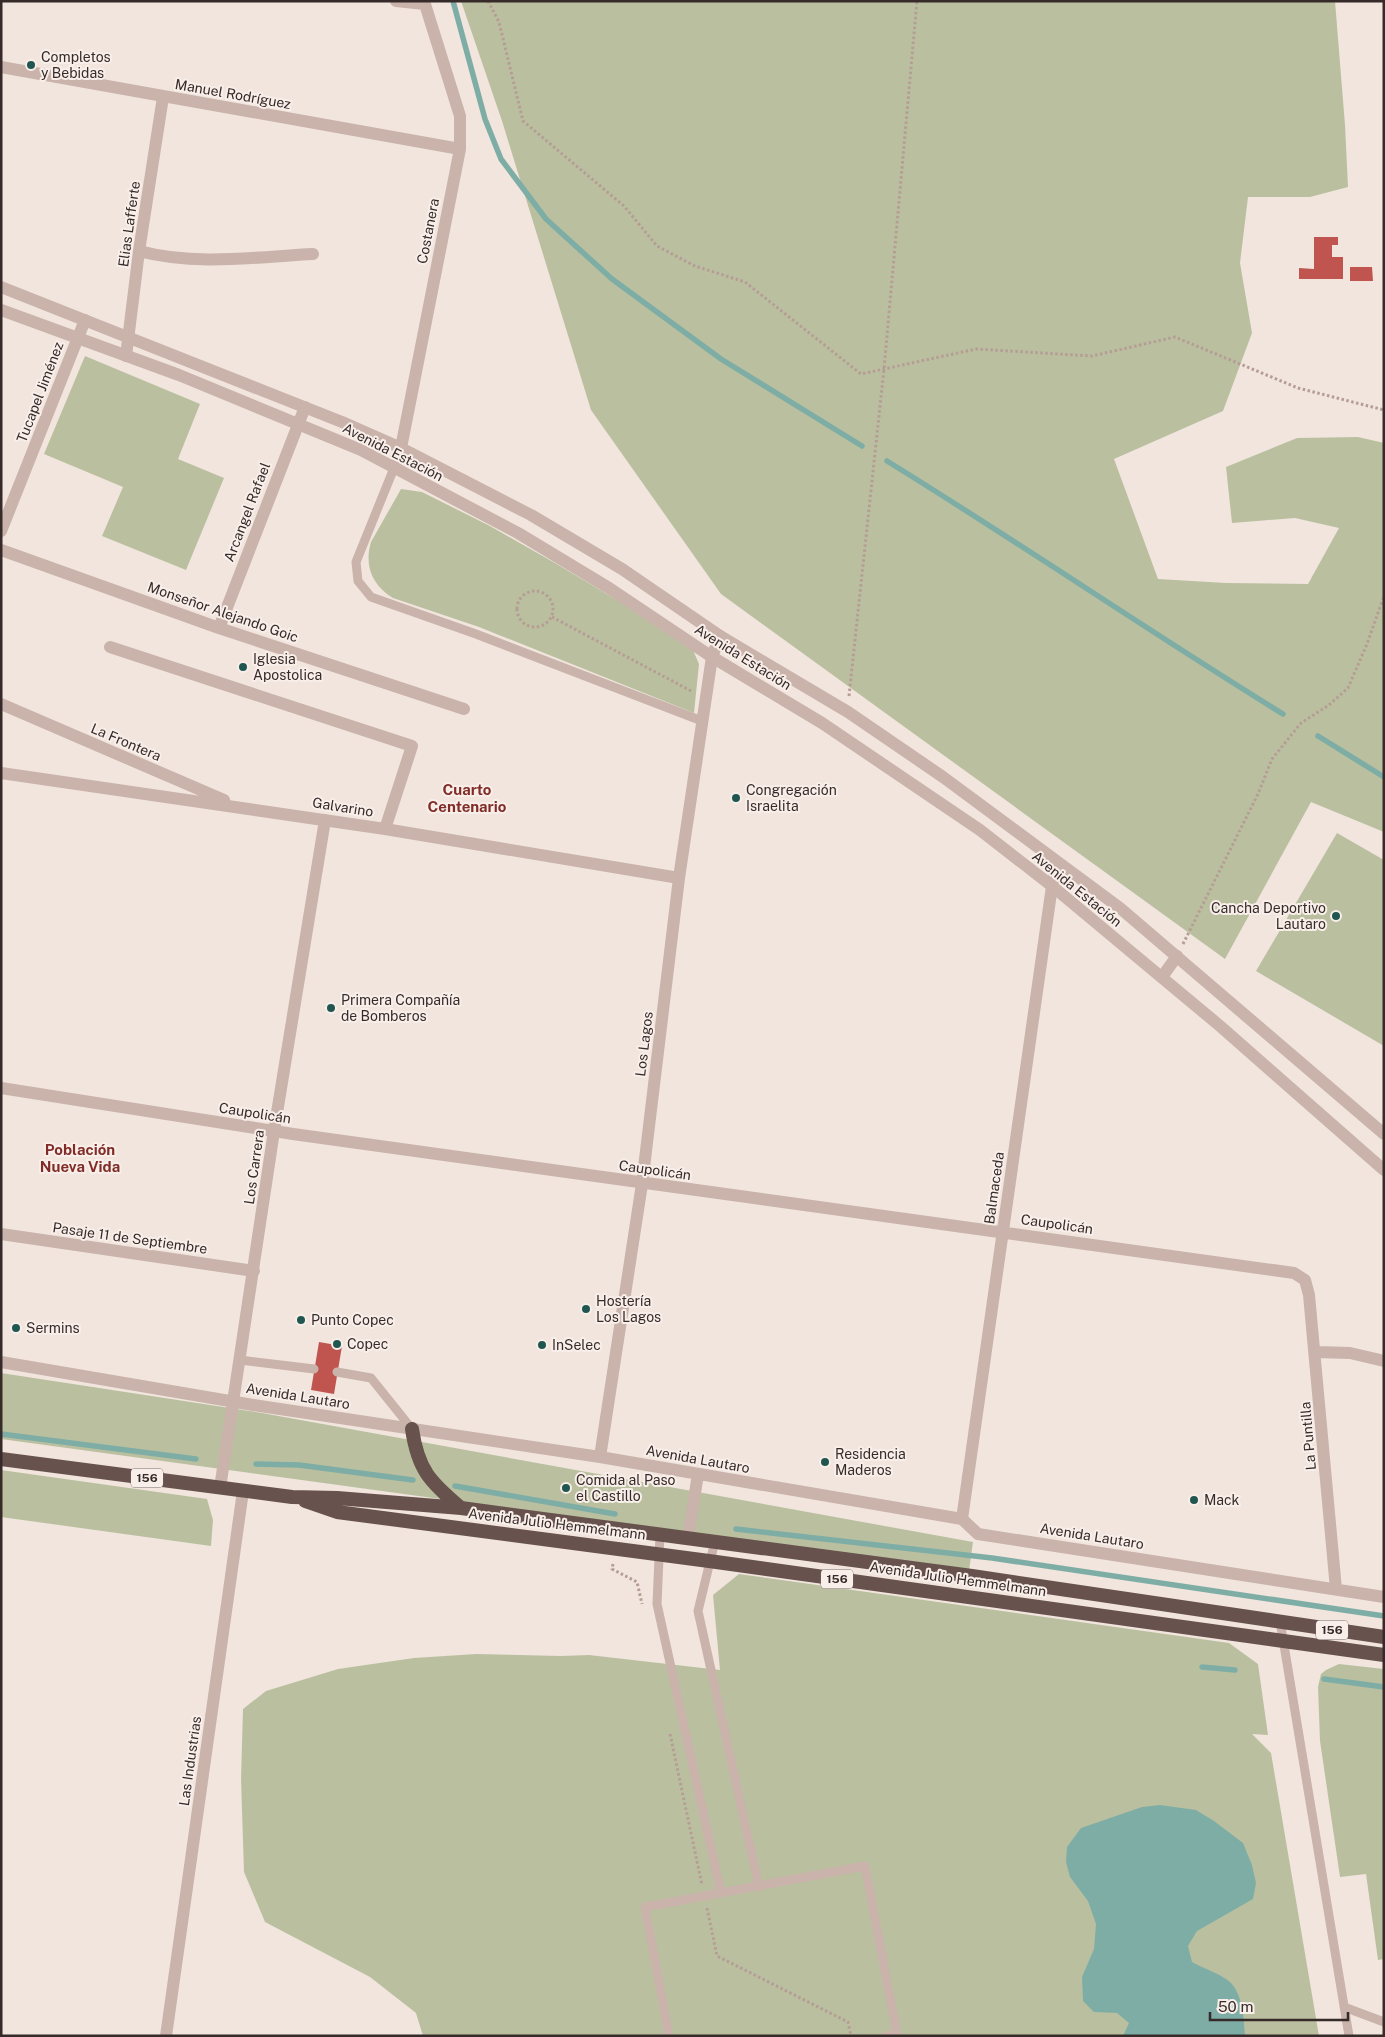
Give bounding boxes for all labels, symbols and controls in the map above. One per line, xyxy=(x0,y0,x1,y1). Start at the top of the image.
place label: Completos y Bebidas xyxy=(41,49,111,81)
marker: Completos y Bebidas xyxy=(25,59,37,71)
street label: Manuel Rodríguez xyxy=(174,76,292,112)
street label: Elias Lafferte xyxy=(115,180,143,268)
street label: Costanera xyxy=(414,197,442,265)
street label: Tucapel Jiménez xyxy=(13,339,67,445)
street label: Avenida Estación xyxy=(340,420,446,484)
street label: Arcangel Rafael xyxy=(221,460,273,564)
street label: Monseñor Alejando Goic xyxy=(146,579,300,645)
street label: Avenida Estación xyxy=(692,621,794,693)
place label: Iglesia Apostolica xyxy=(253,651,322,683)
marker: Iglesia Apostolica xyxy=(237,661,249,673)
street label: La Frontera xyxy=(89,720,163,764)
district label: Cuarto Centenario xyxy=(428,781,507,815)
place label: Congregación Israelita xyxy=(746,782,837,814)
marker: Congregación Israelita xyxy=(730,792,742,804)
street label: Galvarino xyxy=(311,794,375,820)
street label: Avenida Estación xyxy=(1029,848,1125,930)
place label: Cancha Deportivo Lautaro xyxy=(1211,900,1326,932)
marker: Cancha Deportivo Lautaro xyxy=(1330,910,1342,922)
place label: Primera Compañía de Bomberos xyxy=(341,992,460,1024)
marker: Primera Compañía de Bomberos xyxy=(325,1002,337,1014)
street label: Los Lagos xyxy=(632,1011,656,1077)
street label: Caupolicán xyxy=(218,1099,292,1127)
street label: Los Carrera xyxy=(241,1129,267,1205)
district label: Población Nueva Vida xyxy=(40,1141,120,1175)
street label: Balmaceda xyxy=(981,1151,1007,1225)
street label: Caupolicán xyxy=(618,1157,692,1183)
street label: Caupolicán xyxy=(1020,1211,1094,1237)
street label: Pasaje 11 de Septiembre xyxy=(51,1219,209,1257)
place label: Hostería Los Lagos xyxy=(596,1293,661,1325)
marker: Hostería Los Lagos xyxy=(580,1303,592,1315)
place label: Punto Copec xyxy=(311,1312,394,1328)
marker: Punto Copec xyxy=(295,1314,307,1326)
place label: Sermins xyxy=(26,1320,80,1336)
marker: Sermins xyxy=(10,1322,22,1334)
place label: Copec xyxy=(347,1336,388,1352)
place label: InSelec xyxy=(552,1337,601,1353)
marker: Copec xyxy=(331,1338,343,1350)
marker: InSelec xyxy=(536,1339,548,1351)
street label: Avenida Lautaro xyxy=(245,1380,351,1412)
street label: La Puntilla xyxy=(1297,1401,1319,1471)
street label: Avenida Lautaro xyxy=(645,1442,751,1476)
place label: Residencia Maderos xyxy=(835,1446,906,1478)
marker: Residencia Maderos xyxy=(819,1456,831,1468)
road number: 156 xyxy=(131,1469,163,1488)
place label: Comida al Paso el Castillo xyxy=(576,1472,676,1504)
marker: Comida al Paso el Castillo xyxy=(560,1482,572,1494)
place label: Mack xyxy=(1204,1492,1240,1508)
marker: Mack xyxy=(1188,1494,1200,1506)
street label: Avenida Julio Hemmelmann xyxy=(468,1505,646,1543)
street label: Avenida Lautaro xyxy=(1039,1520,1145,1552)
street label: Avenida Julio Hemmelmann xyxy=(869,1559,1047,1599)
road number: 156 xyxy=(821,1570,853,1588)
road number: 156 xyxy=(1316,1620,1348,1640)
street label: Las Industrias xyxy=(176,1715,204,1807)
scale bar xyxy=(1210,1990,1348,2022)
text: 50 m xyxy=(1218,1998,1253,2015)

